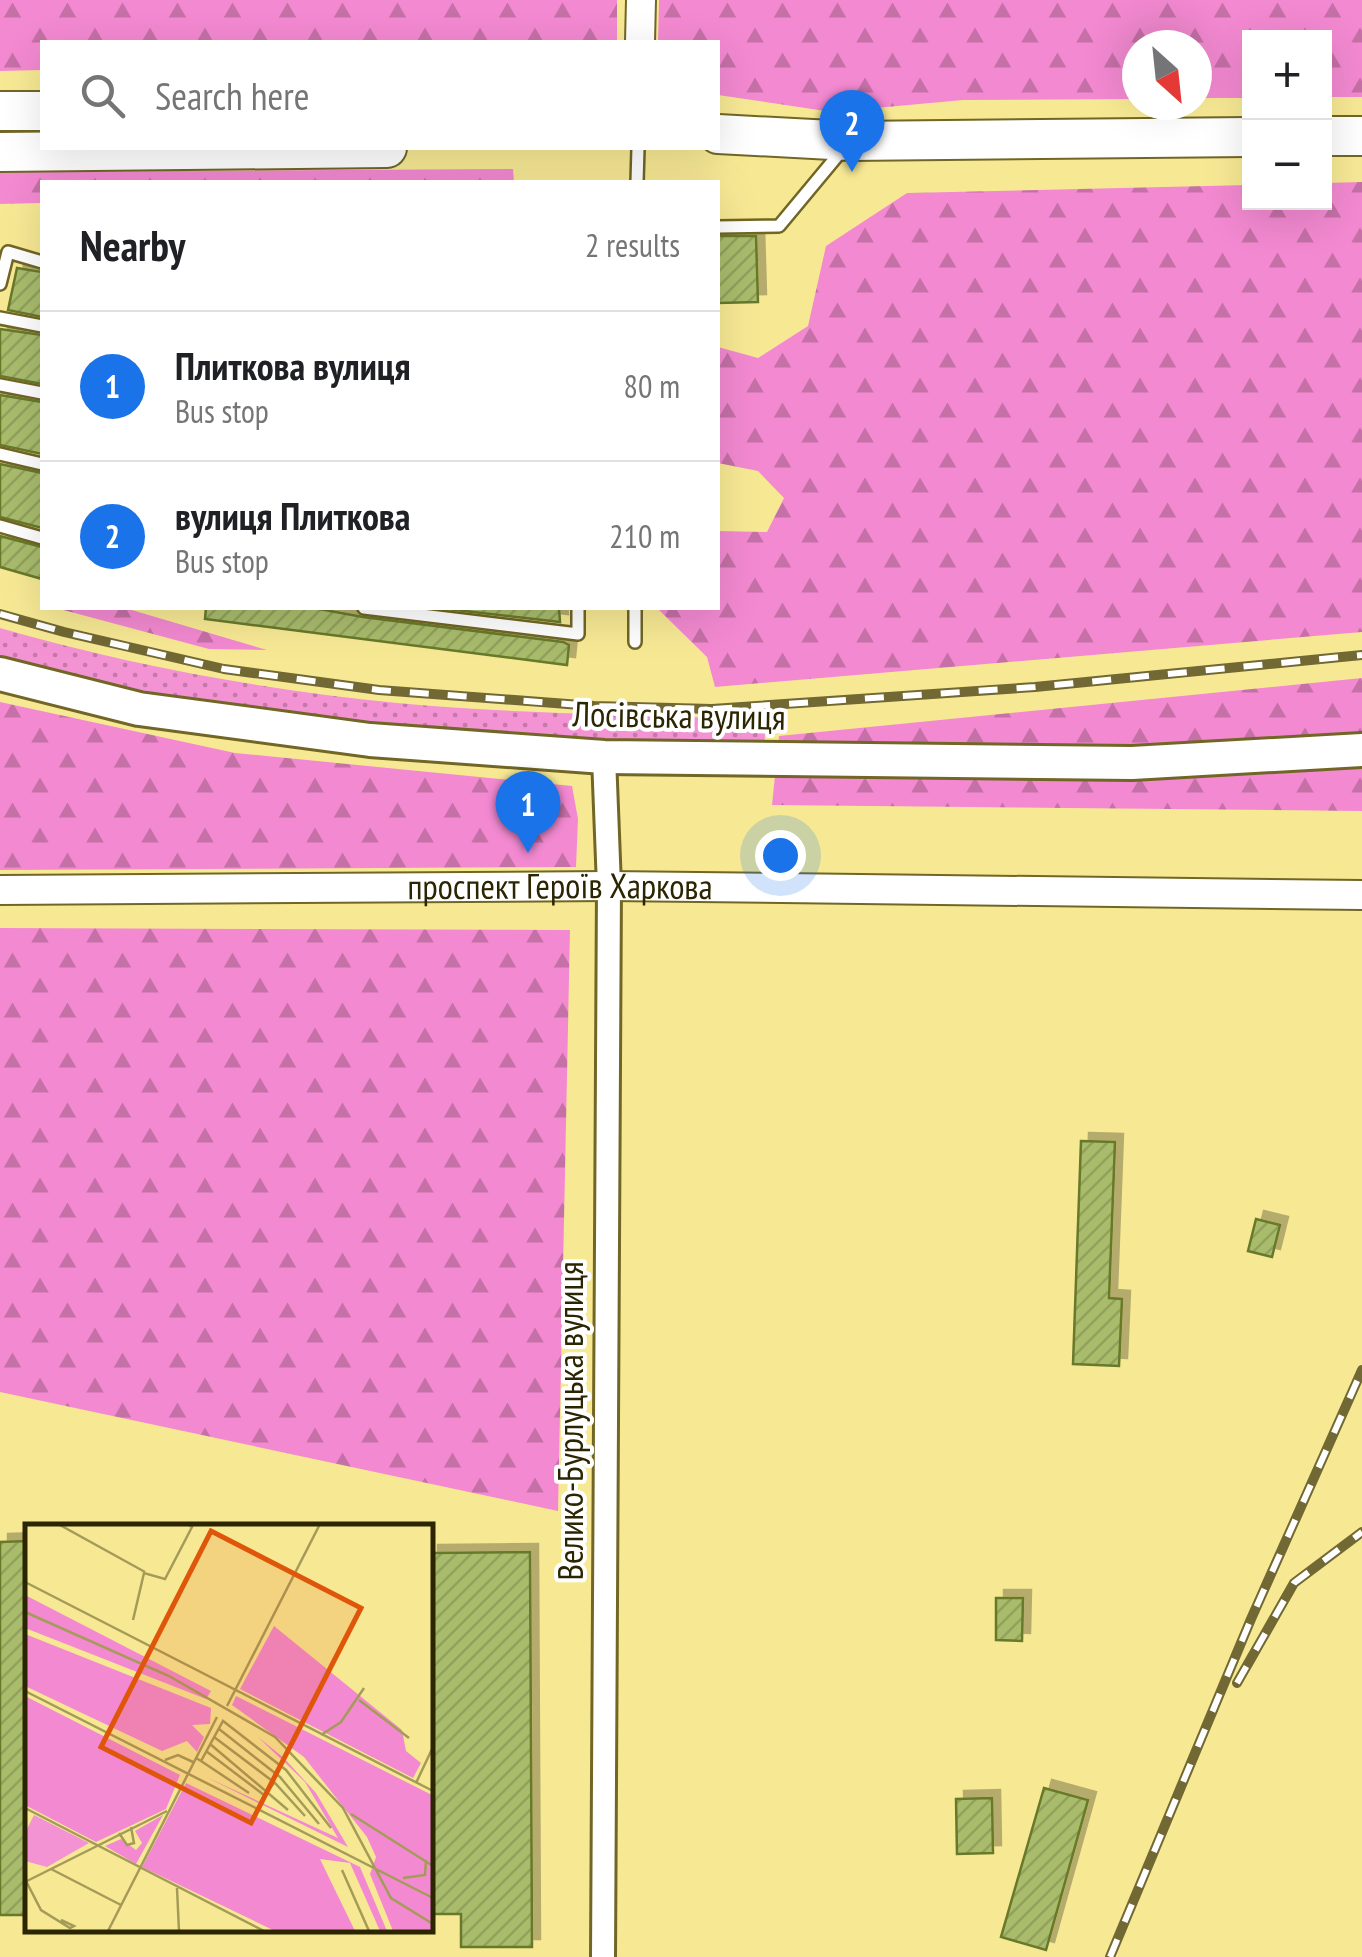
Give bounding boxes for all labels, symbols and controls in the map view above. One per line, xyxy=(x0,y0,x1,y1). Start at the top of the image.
north arrow xyxy=(1122,30,1212,120)
map controls xyxy=(1242,30,1332,210)
button: + xyxy=(1242,30,1332,120)
search box xyxy=(40,40,720,150)
icon: search xyxy=(75,68,130,123)
text: Search here xyxy=(155,71,309,120)
pin: 2 xyxy=(820,90,884,172)
button: − xyxy=(1242,120,1332,210)
text: Nearby xyxy=(80,218,185,273)
text: 2 results xyxy=(585,224,680,266)
text: Плиткова вулиця xyxy=(175,341,410,390)
text: 1 xyxy=(105,365,120,407)
text: 80 m xyxy=(624,365,680,407)
text: Bus stop xyxy=(175,390,269,432)
text: вулиця Плиткова xyxy=(175,491,410,540)
text: 2 xyxy=(105,515,120,557)
text: 210 m xyxy=(609,515,680,557)
text: Bus stop xyxy=(175,540,269,582)
street label: Лосівська вулиця xyxy=(571,690,786,740)
pin: 1 xyxy=(496,770,560,853)
your location xyxy=(755,830,806,881)
street label: проспект Героїв Харкова xyxy=(407,862,713,909)
street label: Велико-Бурлуцька вулиця xyxy=(547,1262,593,1581)
inset map xyxy=(25,1524,432,1932)

